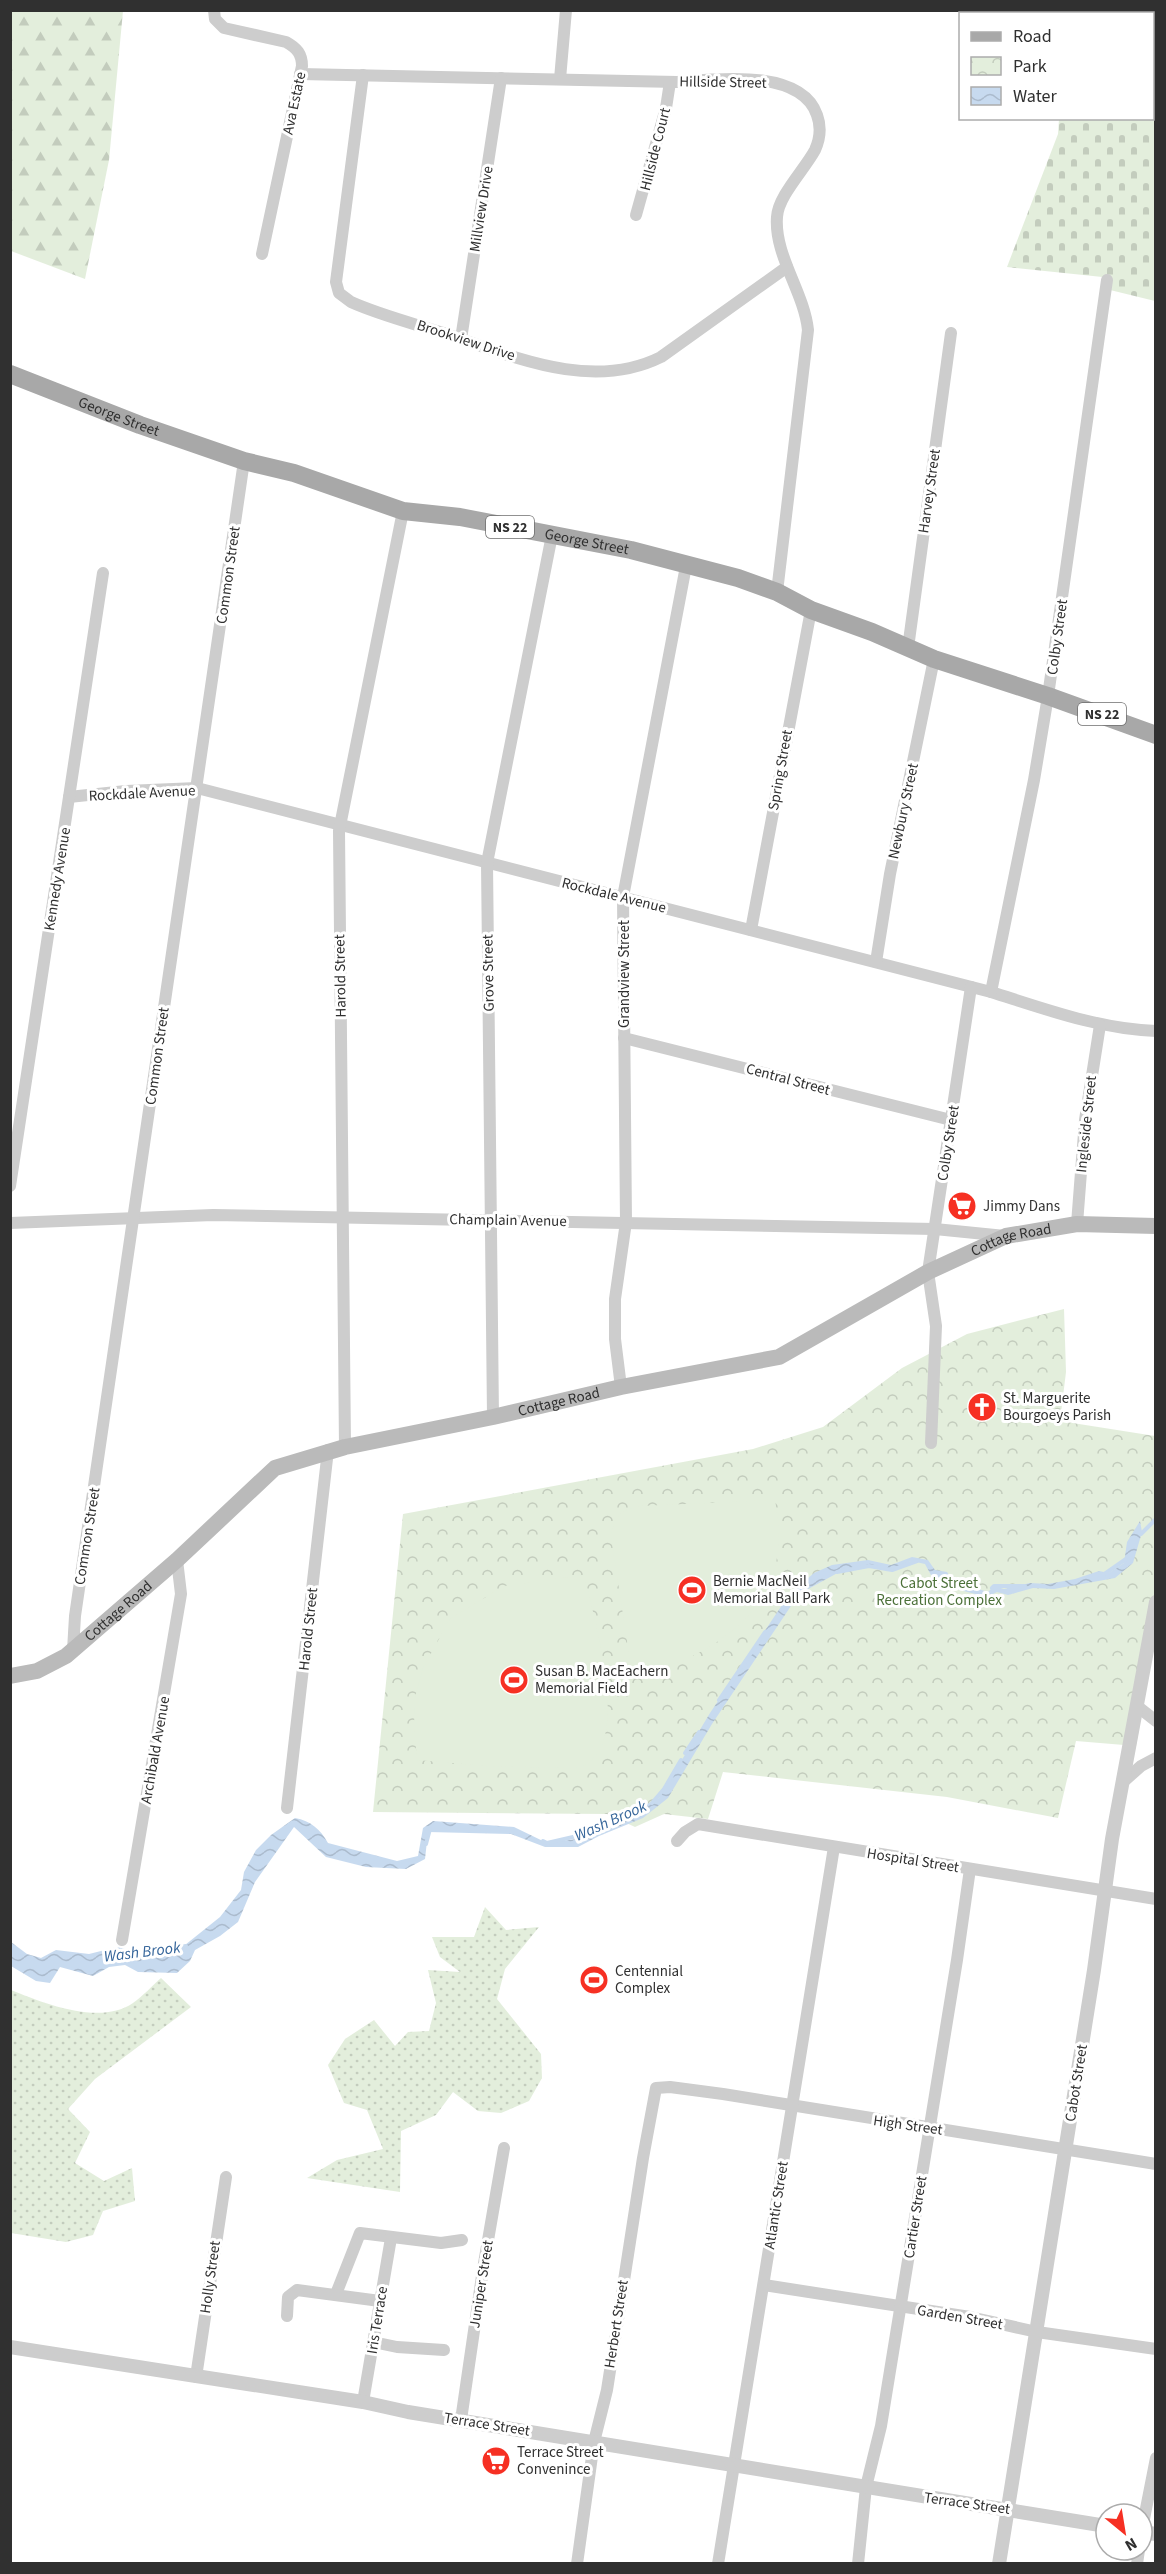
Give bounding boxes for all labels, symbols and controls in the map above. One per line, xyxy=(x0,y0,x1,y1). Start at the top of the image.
legend xyxy=(959,12,1154,120)
text: Road xyxy=(1013,24,1052,49)
text: Park xyxy=(1013,54,1047,79)
street label: Ava Estate xyxy=(278,70,311,136)
street label: Hillside Street xyxy=(679,71,767,94)
text: Water xyxy=(1013,84,1057,109)
street label: Hillside Court xyxy=(635,105,676,193)
street label: Millview Drive xyxy=(464,165,499,254)
street label: Brookview Drive xyxy=(414,315,518,366)
street label: George Street xyxy=(75,392,162,442)
street label: Harvey Street xyxy=(913,448,946,535)
road number: NS 22 xyxy=(486,516,534,538)
street label: George Street xyxy=(543,524,631,560)
street label: Common Street xyxy=(211,525,246,625)
street label: Colby Street xyxy=(1042,598,1073,676)
road number: NS 22 xyxy=(1078,703,1126,725)
street label: Spring Street xyxy=(763,728,798,812)
street label: Newbury Street xyxy=(883,761,924,861)
street label: Rockdale Avenue xyxy=(88,780,196,807)
street label: Kennedy Avenue xyxy=(39,826,76,932)
street label: Rockdale Avenue xyxy=(559,872,668,919)
street label: Grandview Street xyxy=(614,920,635,1028)
street label: Harold Street xyxy=(329,934,352,1018)
street label: Grove Street xyxy=(477,934,500,1012)
street label: Common Street xyxy=(140,1006,175,1106)
street label: Central Street xyxy=(744,1058,832,1101)
street label: Ingleside Street xyxy=(1071,1075,1102,1174)
street label: Colby Street xyxy=(932,1104,965,1182)
supermarket icon: Jimmy Dans xyxy=(946,1190,978,1222)
place label: Jimmy Dans xyxy=(983,1196,1060,1217)
street label: Champlain Avenue xyxy=(449,1209,567,1232)
street label: Cottage Road xyxy=(967,1219,1053,1262)
street label: Cottage Road xyxy=(516,1382,602,1422)
place label: St. Marguerite Bourgoeys Parish xyxy=(1003,1388,1111,1426)
church icon: St. Marguerite Bourgoeys Parish xyxy=(966,1391,998,1423)
street label: Common Street xyxy=(69,1486,106,1586)
place label: Bernie MacNeil Memorial Ball Park xyxy=(713,1571,831,1609)
park label: Cabot Street Recreation Complex xyxy=(876,1573,1002,1611)
sports icon: Bernie MacNeil Memorial Ball Park xyxy=(676,1574,708,1606)
street label: Cottage Road xyxy=(80,1576,157,1647)
street label: Harold Street xyxy=(294,1587,323,1672)
place label: Susan B. MacEachern Memorial Field xyxy=(535,1661,668,1699)
sports icon: Susan B. MacEachern Memorial Field xyxy=(498,1664,530,1696)
street label: Archibald Avenue xyxy=(136,1695,175,1806)
water label: Wash Brook xyxy=(571,1795,650,1847)
street label: Hospital Street xyxy=(865,1843,960,1878)
water label: Wash Brook xyxy=(103,1936,182,1968)
place label: Centennial Complex xyxy=(615,1961,683,1999)
sports icon: Centennial Complex xyxy=(578,1964,610,1996)
street label: Cabot Street xyxy=(1060,2043,1093,2123)
street label: High Street xyxy=(872,2110,944,2141)
street label: Atlantic Street xyxy=(759,2160,794,2251)
street label: Cartier Street xyxy=(899,2174,932,2260)
street label: Holly Street xyxy=(195,2239,226,2315)
street label: Juniper Street xyxy=(464,2239,499,2330)
street label: Herbert Street xyxy=(599,2278,634,2370)
street label: Iris Terrace xyxy=(362,2285,393,2355)
street label: Garden Street xyxy=(916,2300,1004,2335)
street label: Terrace Street xyxy=(442,2407,531,2442)
place label: Terrace Street Convenince xyxy=(517,2442,604,2480)
supermarket icon: Terrace Street Convenince xyxy=(480,2445,512,2477)
street label: Terrace Street xyxy=(923,2487,1011,2520)
north arrow xyxy=(1094,2502,1154,2562)
text: N xyxy=(1121,2532,1141,2556)

